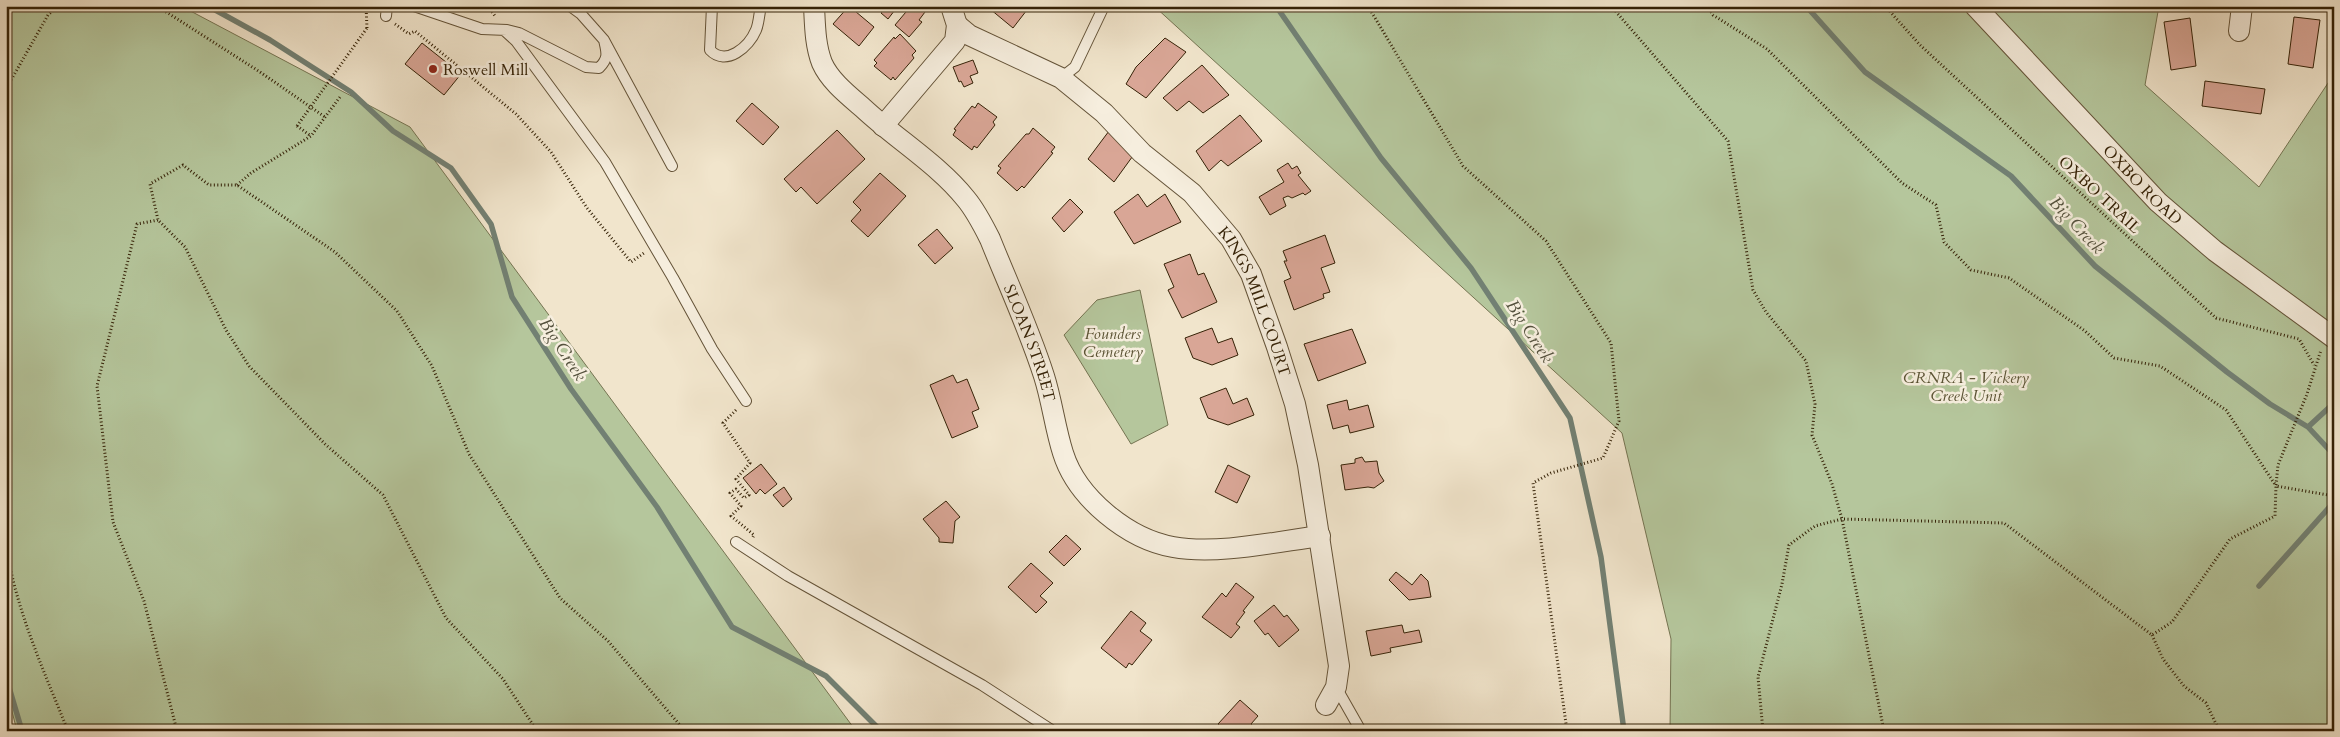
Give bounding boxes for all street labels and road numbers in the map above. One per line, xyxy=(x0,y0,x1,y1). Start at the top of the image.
street label: OXBO ROAD xyxy=(2098,140,2187,230)
street label: OXBO TRAIL xyxy=(2054,151,2145,239)
street label: KINGS MILL COURT xyxy=(1213,222,1296,380)
street label: SLOAN STREET xyxy=(998,281,1060,404)

